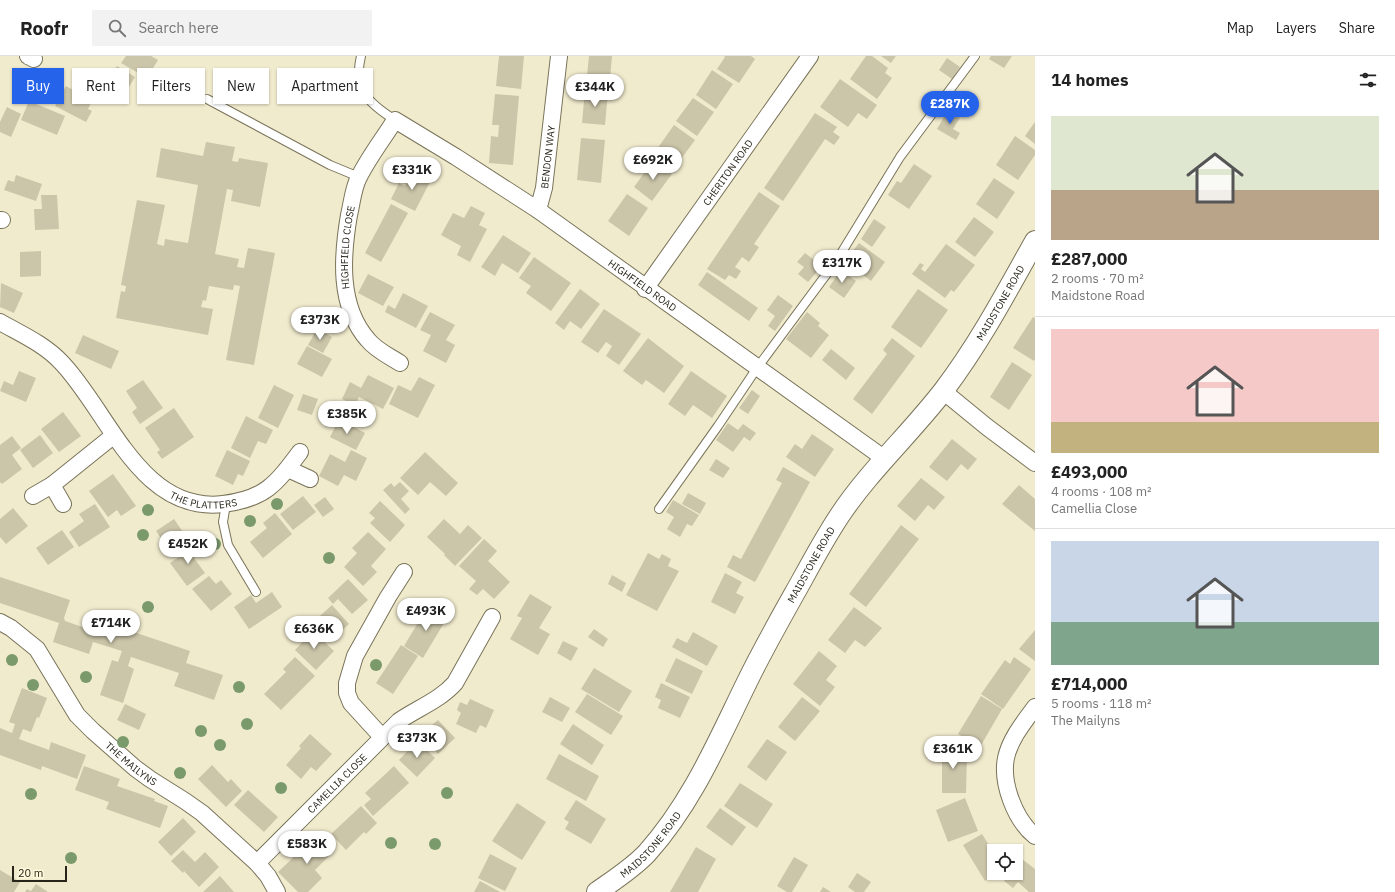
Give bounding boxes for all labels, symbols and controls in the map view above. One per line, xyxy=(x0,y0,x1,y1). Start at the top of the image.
search box xyxy=(92,10,372,46)
text: Roofr xyxy=(20,16,68,40)
icon: search xyxy=(106,17,128,39)
text: Search here xyxy=(138,18,219,37)
text: Map xyxy=(1227,19,1254,37)
text: Layers xyxy=(1276,19,1317,37)
text: Share xyxy=(1339,19,1375,37)
chip: Buy xyxy=(12,68,64,104)
chip: Rent xyxy=(72,68,129,104)
chip: Filters xyxy=(137,68,205,104)
chip: New xyxy=(213,68,269,104)
chip: Apartment xyxy=(277,68,373,104)
text: 14 homes xyxy=(1051,69,1128,91)
icon: filters xyxy=(1357,69,1379,91)
pin: £344K xyxy=(567,74,623,108)
text: £344K xyxy=(575,78,615,95)
pin: £287K xyxy=(922,91,978,125)
text: £287K xyxy=(930,95,970,112)
street label: BENDON WAY xyxy=(537,125,558,189)
street label: CHERITON ROAD xyxy=(700,137,756,208)
icon: home xyxy=(1179,142,1251,214)
pin: £692K xyxy=(625,147,681,181)
text: £692K xyxy=(633,151,673,168)
pin: £331K xyxy=(384,157,440,191)
text: £331K xyxy=(392,161,432,178)
street label: HIGHFIELD CLOSE xyxy=(337,204,357,290)
text: £287,000 xyxy=(1051,248,1127,270)
pin: £317K xyxy=(814,250,870,284)
text: £317K xyxy=(822,254,862,271)
street label: HIGHFIELD ROAD xyxy=(606,256,680,314)
street label: MAIDSTONE ROAD xyxy=(973,262,1027,343)
text: 2 rooms · 70 m² xyxy=(1051,270,1144,287)
text: Maidstone Road xyxy=(1051,287,1145,304)
pin: £373K xyxy=(292,307,348,341)
text: £373K xyxy=(300,311,340,328)
icon: home xyxy=(1179,355,1251,427)
pin: £385K xyxy=(319,401,375,435)
text: £385K xyxy=(327,405,367,422)
text: £493,000 xyxy=(1051,461,1127,483)
text: 4 rooms · 108 m² xyxy=(1051,483,1152,500)
street label: THE PLATTERS xyxy=(168,488,238,511)
text: Camellia Close xyxy=(1051,500,1137,517)
street label: MAIDSTONE ROAD xyxy=(784,524,838,605)
pin: £452K xyxy=(160,531,216,565)
text: £452K xyxy=(168,535,208,552)
icon: home xyxy=(1179,567,1251,639)
pin: £493K xyxy=(398,598,454,632)
text: £493K xyxy=(406,602,446,619)
pin: £714K xyxy=(83,610,139,644)
text: £714K xyxy=(91,614,131,631)
pin: £636K xyxy=(286,616,342,650)
text: £636K xyxy=(294,620,334,637)
text: £714,000 xyxy=(1051,673,1127,695)
text: 5 rooms · 118 m² xyxy=(1051,695,1152,712)
text: The Mailyns xyxy=(1051,712,1120,729)
pin: £373K xyxy=(389,725,445,759)
text: £373K xyxy=(397,729,437,746)
pin: £361K xyxy=(925,736,981,770)
street label: THE MAILYNS xyxy=(103,739,160,788)
text: £361K xyxy=(933,740,973,757)
street label: CAMELLIA CLOSE xyxy=(304,750,370,816)
street label: MAIDSTONE ROAD xyxy=(617,809,684,880)
pin: £583K xyxy=(279,831,335,865)
text: £583K xyxy=(287,835,327,852)
map controls xyxy=(987,844,1023,880)
button: locate xyxy=(987,844,1023,880)
scale bar xyxy=(12,864,67,883)
text: 20 m xyxy=(18,866,43,880)

